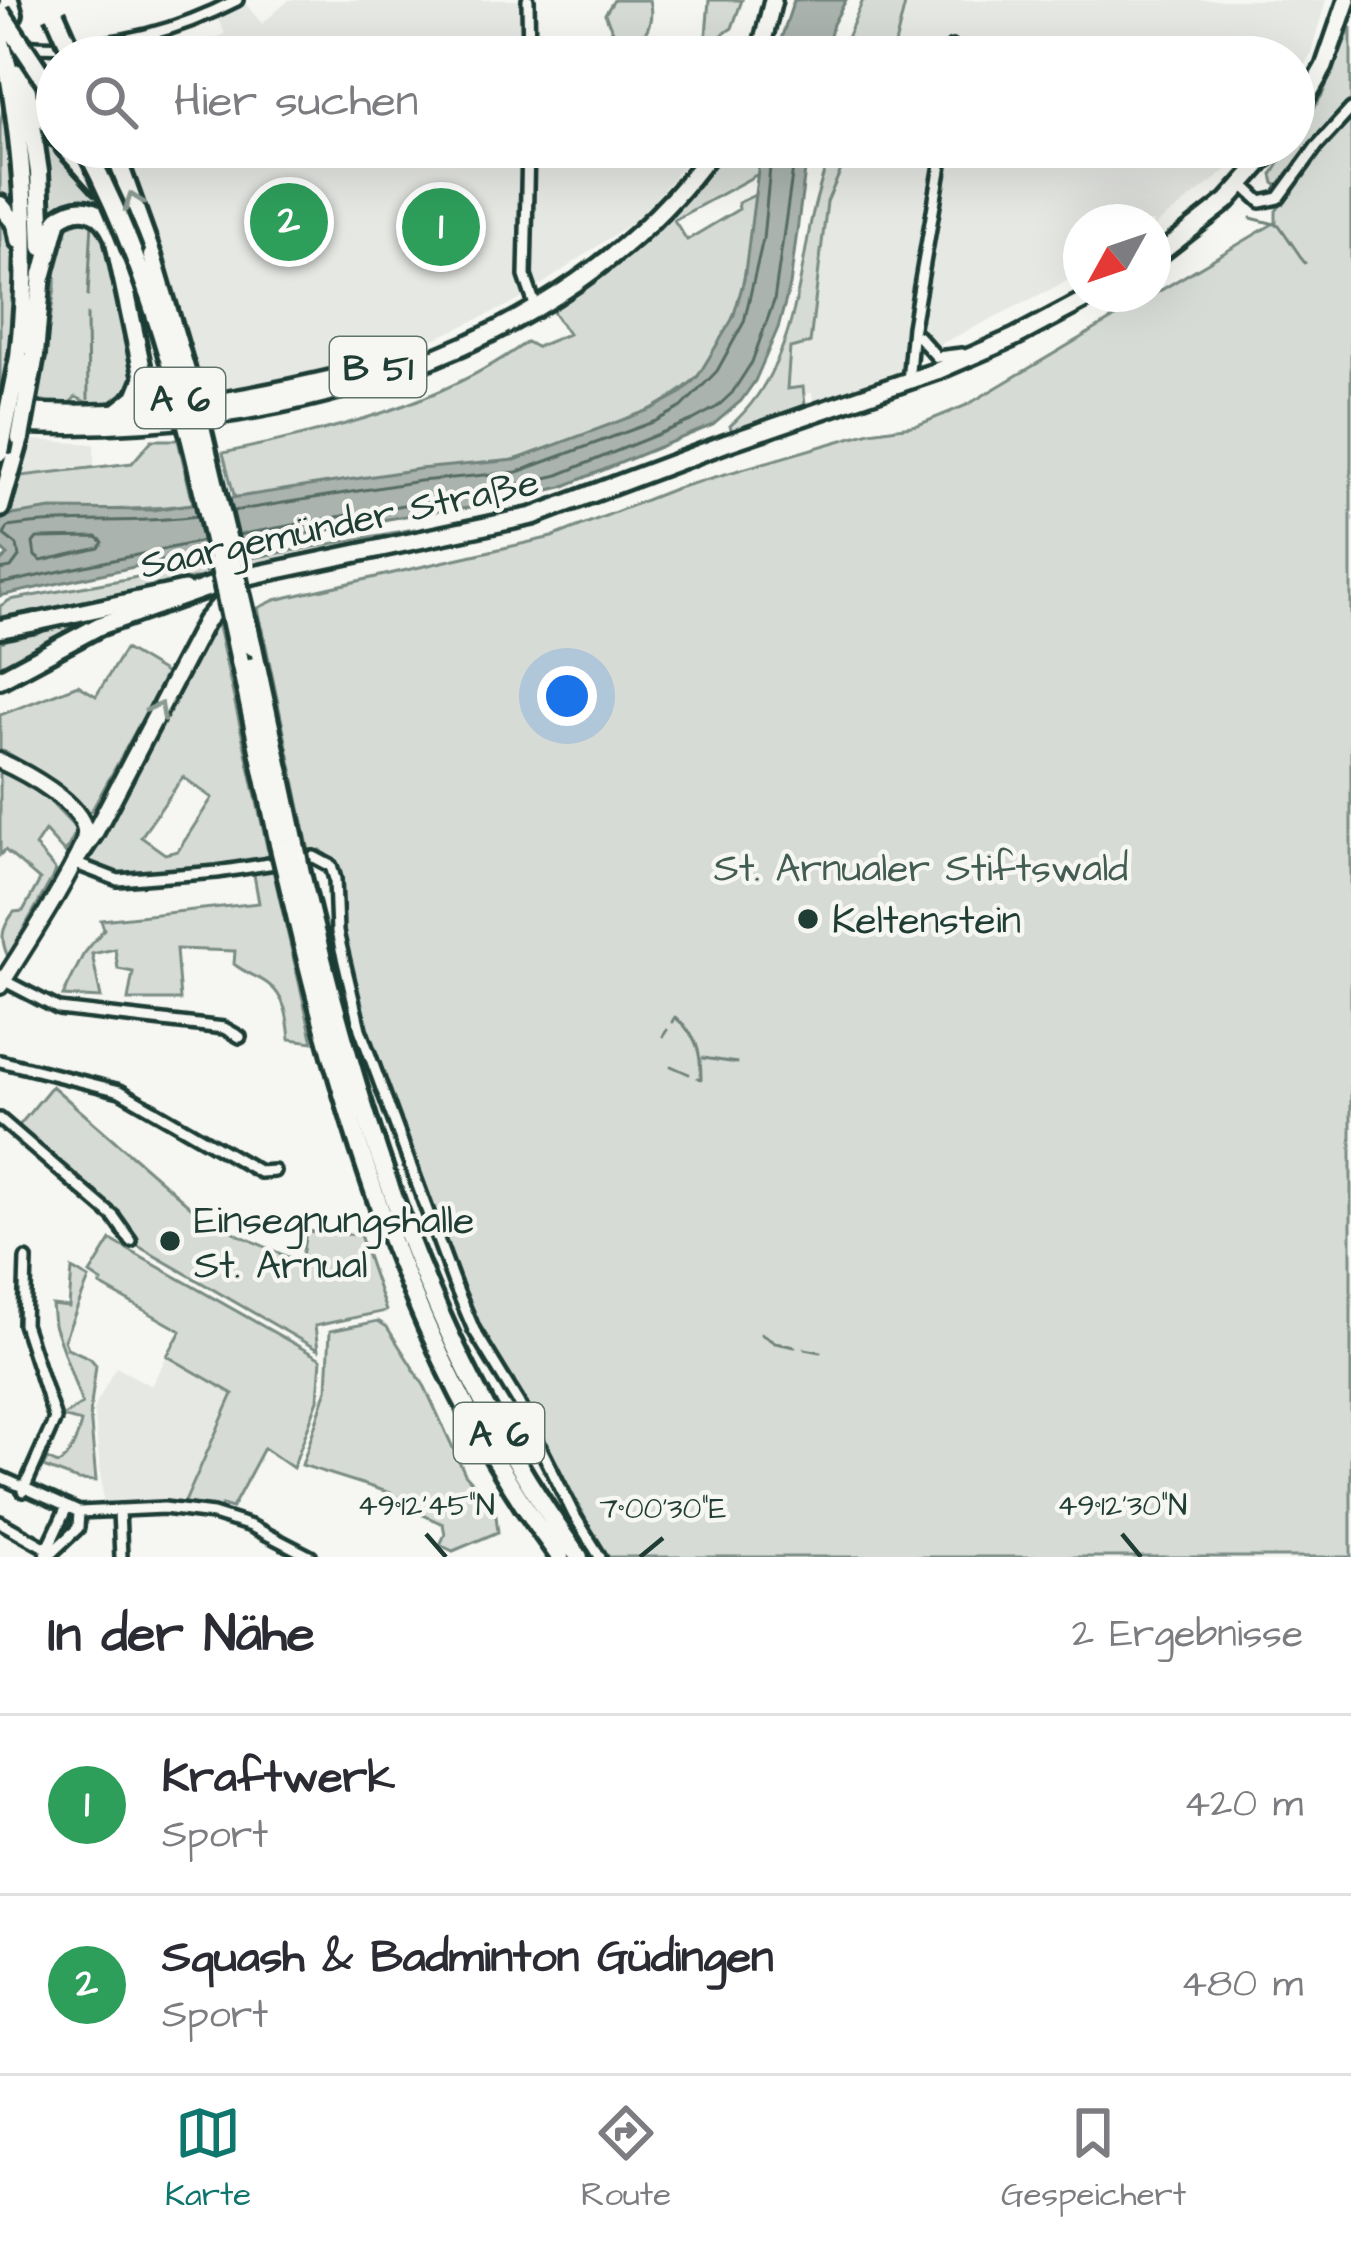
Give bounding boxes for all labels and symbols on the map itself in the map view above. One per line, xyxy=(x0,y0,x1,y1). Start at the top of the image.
pin: 2 xyxy=(250,177,328,267)
pin: 1 xyxy=(402,182,480,272)
one-way arrow xyxy=(123,192,148,213)
north arrow xyxy=(1063,204,1171,312)
road number: B 51 xyxy=(330,337,426,397)
road number: A 6 xyxy=(135,368,225,428)
street label: Saargemünder Straße xyxy=(135,456,544,594)
your location xyxy=(537,666,597,726)
one-way arrow xyxy=(144,701,167,722)
park label: St. Arnualer Stiftswald xyxy=(714,843,1128,897)
place label: Keltenstein xyxy=(832,895,1021,949)
marker: Keltenstein xyxy=(795,906,821,932)
place label: Einsegnungshalle St. Arnual xyxy=(194,1195,474,1294)
marker: Einsegnungshalle St. Arnual xyxy=(157,1228,183,1254)
road number: A 6 xyxy=(454,1403,544,1463)
text: 49°12'45"N xyxy=(357,1485,495,1527)
text: 49°12'30"N xyxy=(1057,1485,1187,1527)
text: 7°00'30"E xyxy=(600,1488,727,1530)

